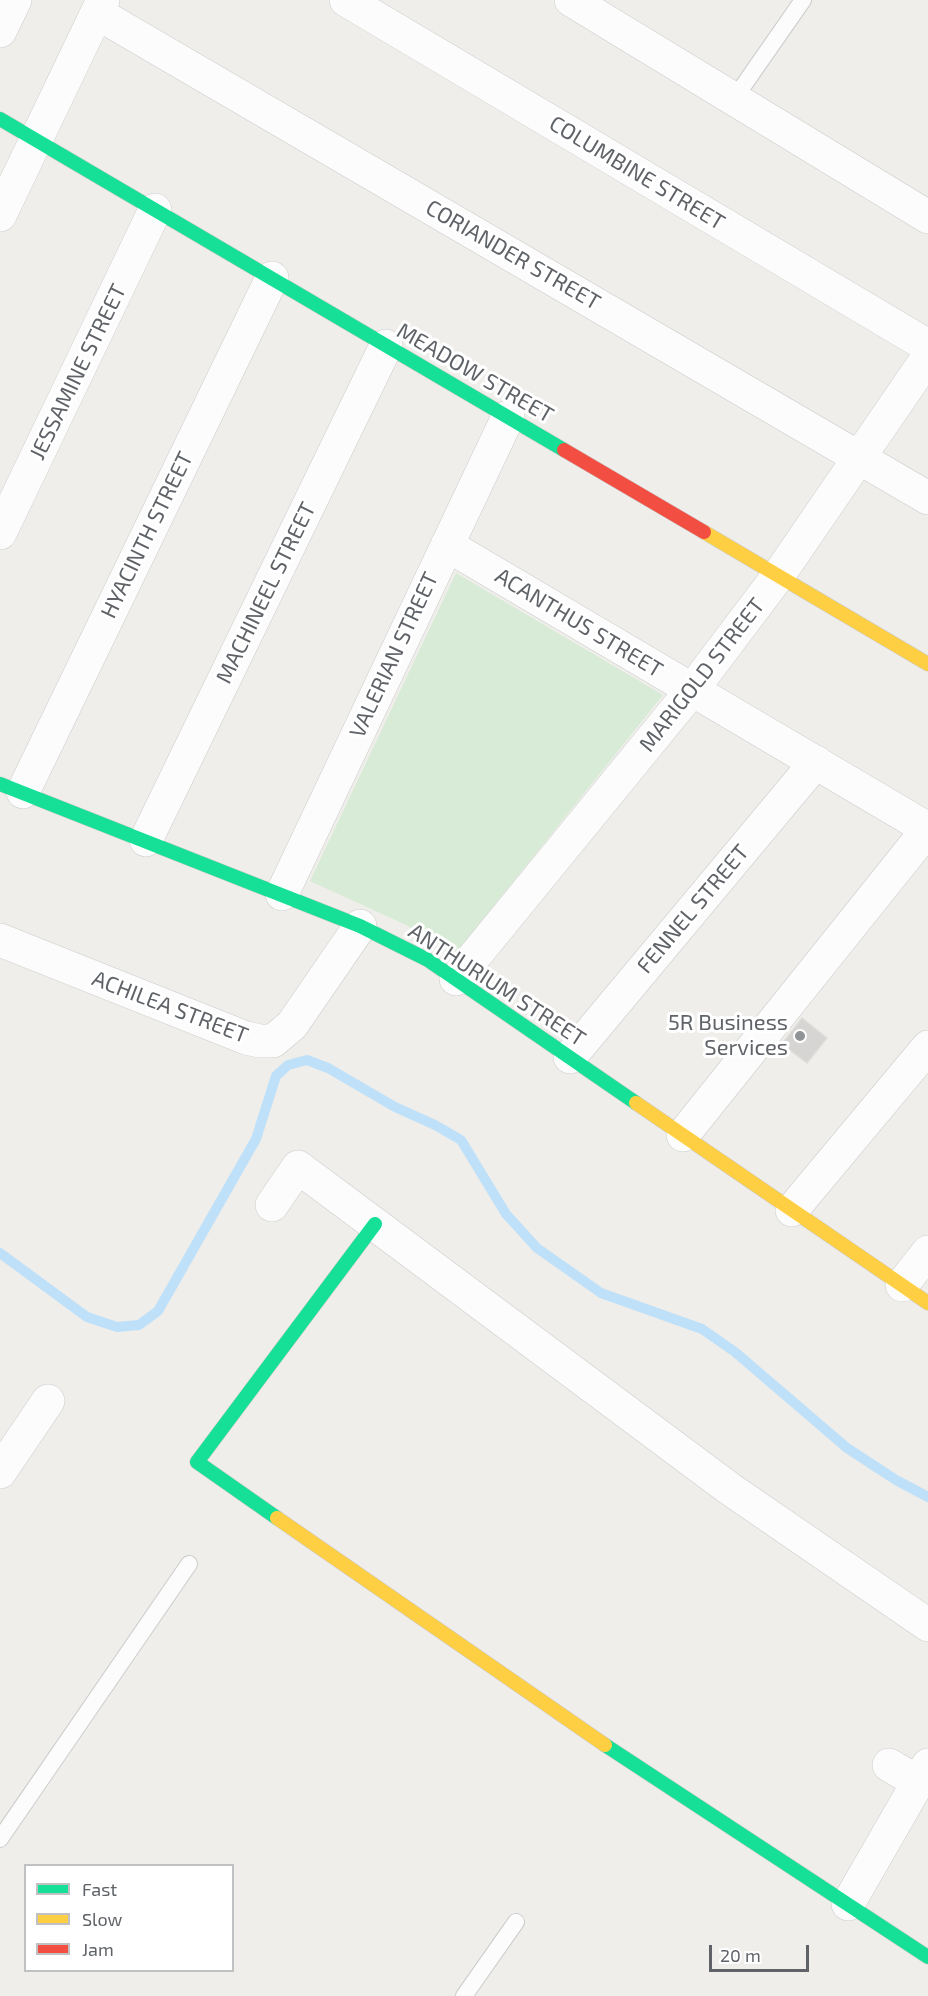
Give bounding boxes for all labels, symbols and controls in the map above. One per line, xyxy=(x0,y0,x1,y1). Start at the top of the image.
street label: COLUMBINE STREET xyxy=(544,110,730,236)
street label: CORIANDER STREET xyxy=(421,194,605,316)
street label: JESSAMINE STREET xyxy=(24,280,132,464)
street label: MEADOW STREET xyxy=(392,317,558,429)
street label: HYACINTH STREET xyxy=(95,447,199,623)
street label: MACHINEEL STREET xyxy=(211,498,321,688)
street label: ACANTHUS STREET xyxy=(490,563,668,683)
street label: VALERIAN STREET xyxy=(344,568,444,742)
street label: MARIGOLD STREET xyxy=(634,593,770,757)
street label: FENNEL STREET xyxy=(632,839,754,979)
street label: ANTHURIUM STREET xyxy=(404,918,590,1052)
street label: ACHILEA STREET xyxy=(88,965,252,1049)
place label: 5R Business Services xyxy=(668,1010,788,1062)
marker: 5R Business Services xyxy=(793,1029,807,1043)
legend xyxy=(24,1864,234,1972)
text: Fast xyxy=(82,1878,117,1900)
text: Slow xyxy=(82,1908,122,1930)
scale bar xyxy=(712,1933,812,1971)
text: Jam xyxy=(82,1938,114,1960)
text: 20 m xyxy=(720,1944,761,1966)

